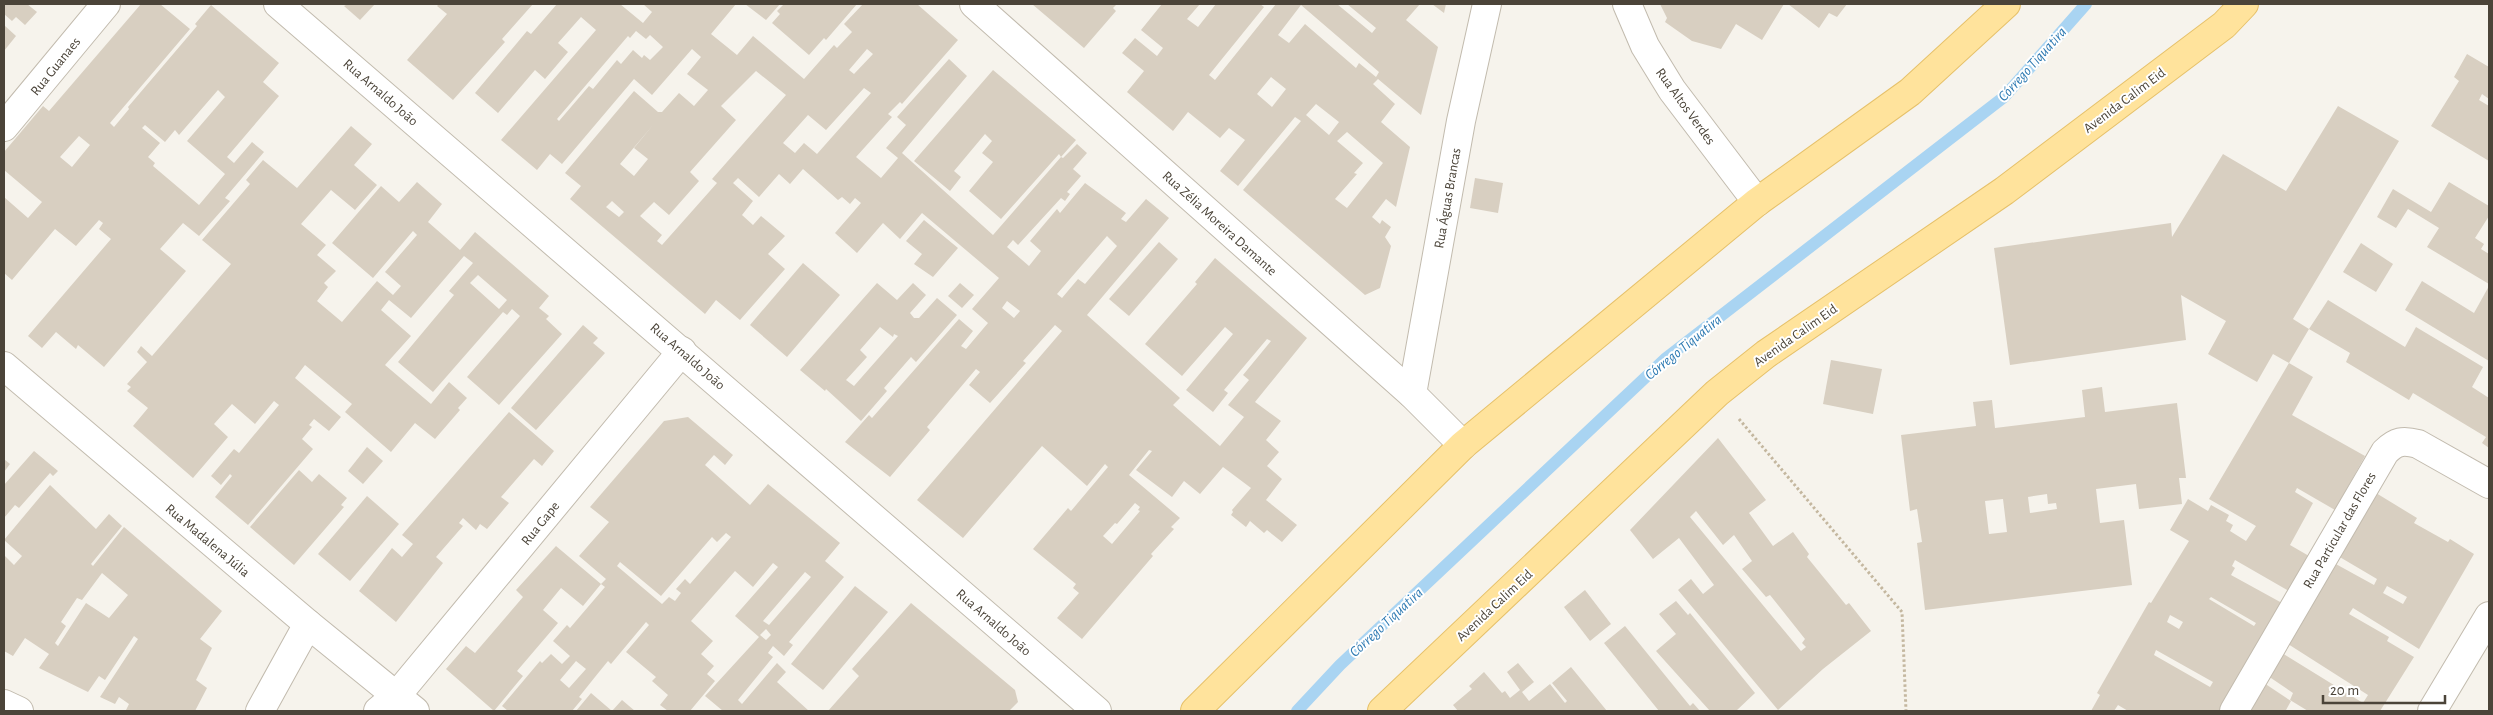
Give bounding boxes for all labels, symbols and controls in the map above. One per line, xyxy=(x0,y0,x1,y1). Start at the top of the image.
water label: Córrego Tiquatira xyxy=(1995,24,2069,104)
street label: Rua Guanaes xyxy=(28,35,83,98)
street label: Rua Arnaldo João xyxy=(340,57,420,129)
street label: Rua Altos Verdes xyxy=(1653,66,1718,147)
street label: Avenida Calim Eid xyxy=(2081,66,2168,136)
street label: Rua Águas Brancas xyxy=(1429,146,1464,249)
street label: Rua Zélia Moreira Damante xyxy=(1160,169,1279,279)
street label: Avenida Calim Eid xyxy=(1751,302,1840,370)
water label: Córrego Tiquatira xyxy=(1642,312,1725,383)
street label: Rua Arnaldo João xyxy=(647,321,727,393)
street label: Rua Particular das Flores xyxy=(2301,470,2379,591)
street label: Rua Gape xyxy=(519,499,562,548)
street label: Rua Madalena Júlia xyxy=(163,502,253,580)
street label: Avenida Calim Eid xyxy=(1454,567,1535,644)
water label: Córrego Tiquatira xyxy=(1347,585,1426,660)
street label: Rua Arnaldo João xyxy=(953,587,1033,659)
scale bar xyxy=(2323,672,2446,704)
text: 20 m xyxy=(2330,683,2359,698)

